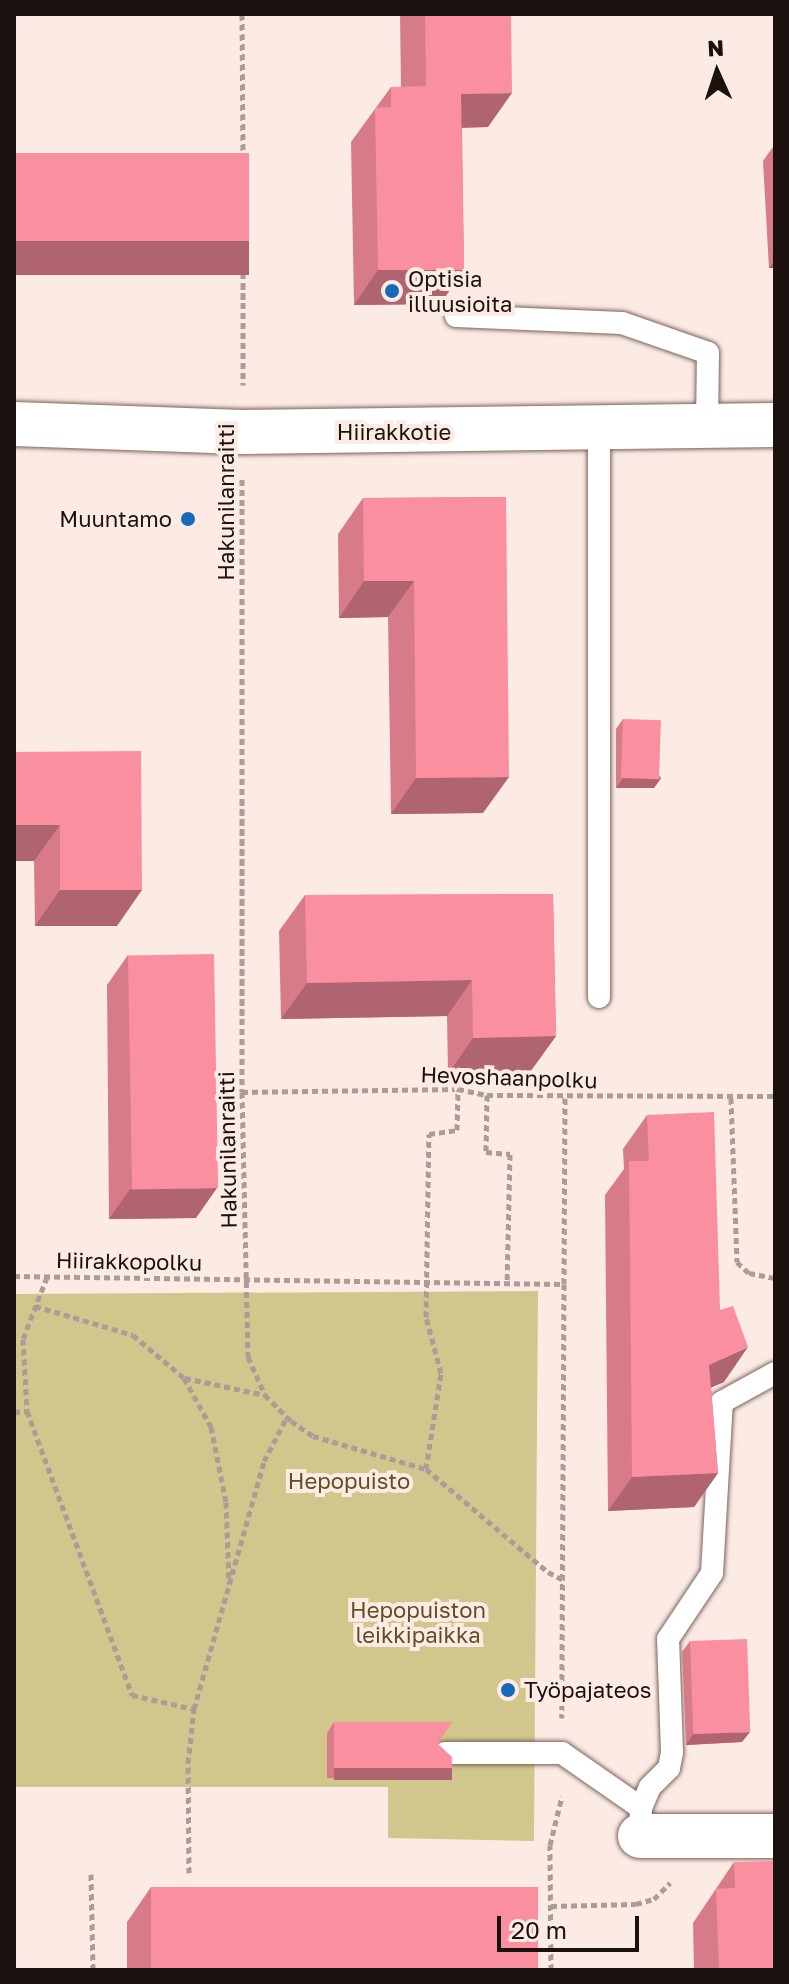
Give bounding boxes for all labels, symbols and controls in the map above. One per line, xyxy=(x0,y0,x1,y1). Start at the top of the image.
north arrow xyxy=(677,32,757,112)
text: N xyxy=(707,34,725,61)
place label: Optisia illuusioita xyxy=(408,265,512,316)
marker: Optisia illuusioita xyxy=(383,282,401,300)
street label: Hiirakkotie xyxy=(337,419,451,445)
street label: Hakunilanraitti xyxy=(213,423,239,581)
place label: Muuntamo xyxy=(59,506,172,532)
marker: Muuntamo xyxy=(179,510,197,528)
street label: Hevoshaanpolku xyxy=(420,1061,598,1093)
street label: Hakunilanraitti xyxy=(212,1071,242,1229)
street label: Hiirakkopolku xyxy=(56,1247,202,1275)
park label: Hepopuisto xyxy=(288,1468,410,1494)
park label: Hepopuiston leikkipaikka xyxy=(350,1596,486,1648)
place label: Työpajateos xyxy=(524,1677,651,1703)
marker: Työpajateos xyxy=(499,1681,517,1699)
scale bar xyxy=(501,1900,643,1950)
text: 20 m xyxy=(511,1915,567,1944)

